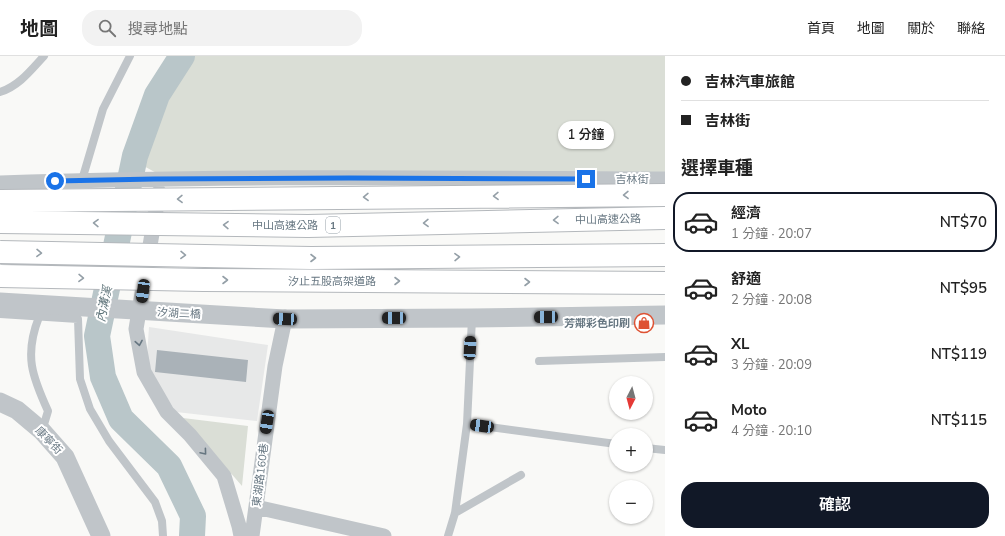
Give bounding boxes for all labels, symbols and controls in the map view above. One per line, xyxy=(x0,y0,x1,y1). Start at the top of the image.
search box xyxy=(82,10,362,46)
text: 地圖 xyxy=(20,16,58,42)
icon: search xyxy=(96,17,118,39)
text: 搜尋地點 xyxy=(128,19,188,39)
text: 首頁 xyxy=(807,19,835,38)
text: 地圖 xyxy=(857,19,885,38)
text: 關於 xyxy=(907,19,935,38)
text: 聯絡 xyxy=(957,19,985,38)
text: 吉林汽車旅館 xyxy=(705,72,795,92)
text: 吉林街 xyxy=(705,111,750,131)
callout: 1 分鐘 xyxy=(558,121,614,149)
text: 1 分鐘 xyxy=(567,126,605,144)
text: 選擇車種 xyxy=(681,156,753,180)
route end xyxy=(577,170,595,188)
route start xyxy=(46,172,64,190)
street label: 吉林街 xyxy=(616,172,649,187)
one-way arrow xyxy=(623,191,629,199)
one-way arrow xyxy=(493,192,499,200)
one-way arrow xyxy=(363,193,369,201)
one-way arrow xyxy=(177,195,183,203)
text: 經濟 xyxy=(731,203,761,223)
icon: car xyxy=(683,204,719,240)
street label: 中山高速公路 xyxy=(575,211,641,228)
text: NT$70 xyxy=(940,212,987,232)
one-way arrow xyxy=(553,216,559,224)
road number: 1 xyxy=(326,217,340,233)
street label: 中山高速公路 xyxy=(252,218,318,233)
one-way arrow xyxy=(93,219,99,227)
one-way arrow xyxy=(423,219,429,227)
one-way arrow xyxy=(223,220,229,229)
text: 1 分鐘 · 20:07 xyxy=(731,225,812,243)
one-way arrow xyxy=(36,248,42,257)
one-way arrow xyxy=(180,251,186,260)
one-way arrow xyxy=(454,253,460,261)
one-way arrow xyxy=(310,254,316,262)
text: 舒適 xyxy=(731,269,761,289)
icon: car xyxy=(683,270,719,306)
one-way arrow xyxy=(78,273,84,282)
street label: 汐止五股高架道路 xyxy=(288,274,376,289)
one-way arrow xyxy=(222,276,228,284)
one-way arrow xyxy=(394,277,400,285)
car xyxy=(135,278,151,304)
one-way arrow xyxy=(524,278,530,286)
text: NT$95 xyxy=(940,278,987,298)
water label: 內溝溪 xyxy=(92,283,116,323)
text: 2 分鐘 · 20:08 xyxy=(731,291,812,309)
street label: 汐湖二橋 xyxy=(157,305,201,322)
car xyxy=(534,311,558,323)
car xyxy=(273,312,297,326)
car xyxy=(382,312,406,324)
shop icon: 芳鄰彩色印刷 xyxy=(633,312,655,334)
place label: 芳鄰彩色印刷 xyxy=(564,316,630,331)
text: XL xyxy=(731,334,750,354)
car xyxy=(463,336,477,360)
icon: car xyxy=(683,336,719,372)
one-way arrow xyxy=(134,340,143,347)
text: NT$119 xyxy=(931,344,987,364)
text: 3 分鐘 · 20:09 xyxy=(731,356,812,374)
north arrow xyxy=(609,376,653,420)
map controls xyxy=(609,376,653,524)
text: Moto xyxy=(731,400,767,420)
icon: car xyxy=(683,402,719,438)
car xyxy=(259,409,275,435)
text: NT$115 xyxy=(931,410,987,430)
car xyxy=(469,418,495,434)
text: 4 分鐘 · 20:10 xyxy=(731,422,812,440)
street label: 康寧街 xyxy=(32,423,65,457)
button: + xyxy=(609,428,653,472)
street label: 東湖路160巷 xyxy=(249,442,272,508)
one-way arrow xyxy=(200,447,207,455)
button: − xyxy=(609,480,653,524)
button: 確認 xyxy=(681,482,989,528)

